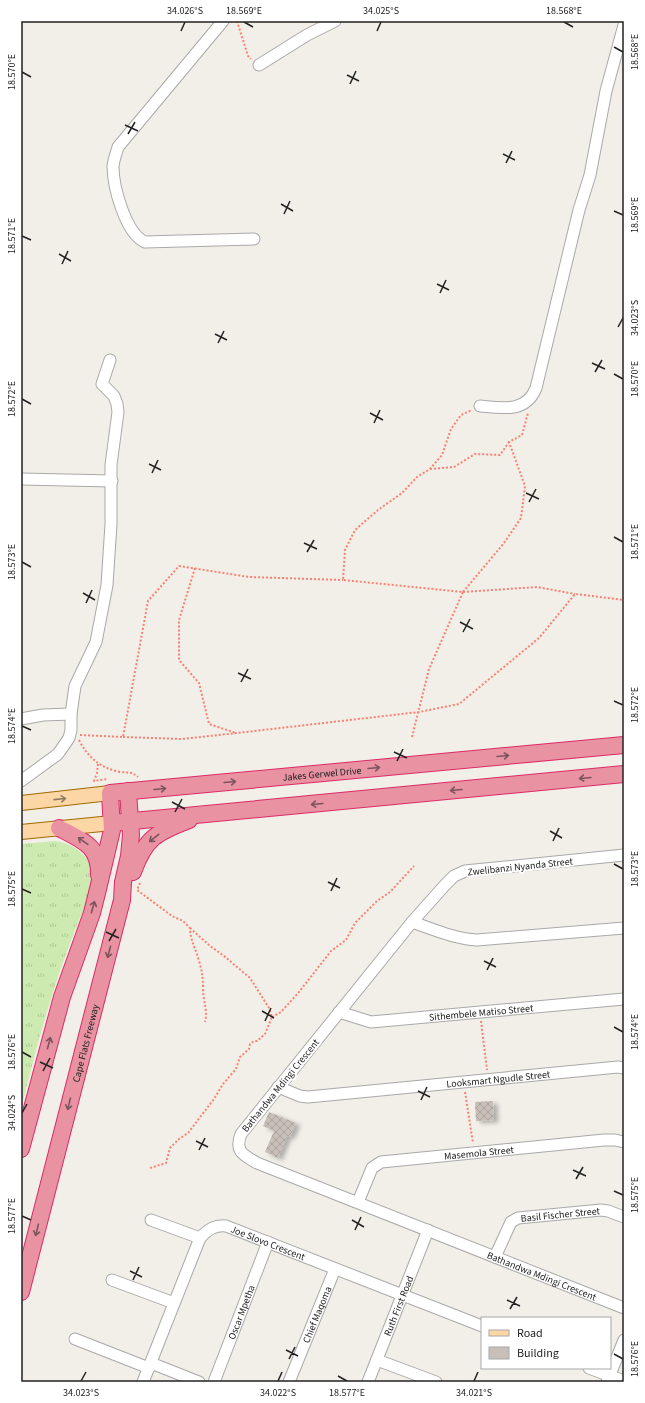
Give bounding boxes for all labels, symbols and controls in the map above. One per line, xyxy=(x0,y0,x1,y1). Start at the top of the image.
text: 34.026°S xyxy=(167,4,203,18)
text: 18.569°E xyxy=(226,4,262,18)
text: 34.025°S xyxy=(363,4,399,18)
text: 18.568°E xyxy=(546,4,582,18)
text: 18.568°E xyxy=(628,34,642,70)
text: 18.570°E xyxy=(5,54,19,90)
text: 18.569°E xyxy=(628,197,642,233)
text: 18.571°E xyxy=(5,218,19,254)
text: 34.023°S xyxy=(628,300,642,336)
text: 18.570°E xyxy=(628,361,642,397)
text: 18.572°E xyxy=(5,381,19,417)
text: 18.571°E xyxy=(628,524,642,560)
text: 18.573°E xyxy=(5,544,19,580)
text: 18.572°E xyxy=(628,687,642,723)
text: 18.574°E xyxy=(5,708,19,744)
one-way arrow xyxy=(496,752,509,760)
street label: Jakes Gerwel Drive xyxy=(282,764,362,785)
one-way arrow xyxy=(367,765,380,772)
one-way arrow xyxy=(579,774,592,782)
one-way arrow xyxy=(223,778,236,786)
one-way arrow xyxy=(153,785,166,792)
one-way arrow xyxy=(450,787,463,794)
one-way arrow xyxy=(53,795,66,802)
one-way arrow xyxy=(311,800,324,807)
one-way arrow xyxy=(148,833,159,842)
one-way arrow xyxy=(78,837,89,845)
text: 18.573°E xyxy=(628,851,642,887)
street label: Zwelibanzi Nyanda Street xyxy=(467,854,574,879)
text: 18.575°E xyxy=(5,871,19,907)
one-way arrow xyxy=(90,901,97,914)
one-way arrow xyxy=(105,945,112,958)
street label: Sithembele Matiso Street xyxy=(428,1001,535,1025)
street label: Cape Flats Freeway xyxy=(69,1003,103,1084)
text: 18.574°E xyxy=(628,1014,642,1050)
text: 18.576°E xyxy=(5,1034,19,1070)
street label: Bathandwa Mdingi Crescent xyxy=(239,1036,323,1135)
one-way arrow xyxy=(46,1037,53,1050)
street label: Looksmart Ngudle Street xyxy=(446,1068,551,1092)
text: 34.024°S xyxy=(5,1095,19,1131)
one-way arrow xyxy=(65,1098,73,1111)
street label: Masemola Street xyxy=(444,1143,515,1164)
text: 18.575°E xyxy=(628,1177,642,1213)
text: 18.577°E xyxy=(5,1198,19,1234)
street label: Basil Fischer Street xyxy=(520,1204,601,1226)
street label: Joe Slovo Crescent xyxy=(228,1222,308,1265)
one-way arrow xyxy=(33,1224,40,1237)
street label: Bathandwa Mdingi Crescent xyxy=(485,1249,599,1305)
street label: Ruth First Road xyxy=(381,1274,417,1338)
street label: Oscar Mpetha xyxy=(225,1283,259,1342)
street label: Chief Maqoma xyxy=(300,1284,335,1345)
legend xyxy=(481,1317,611,1369)
text: Road xyxy=(517,1325,543,1342)
text: 18.576°E xyxy=(628,1341,642,1377)
text: Building xyxy=(517,1345,559,1362)
text: 34.023°S xyxy=(63,1386,99,1400)
text: 34.022°S xyxy=(260,1386,296,1400)
text: 18.577°E xyxy=(329,1386,365,1400)
text: 34.021°S xyxy=(456,1386,492,1400)

